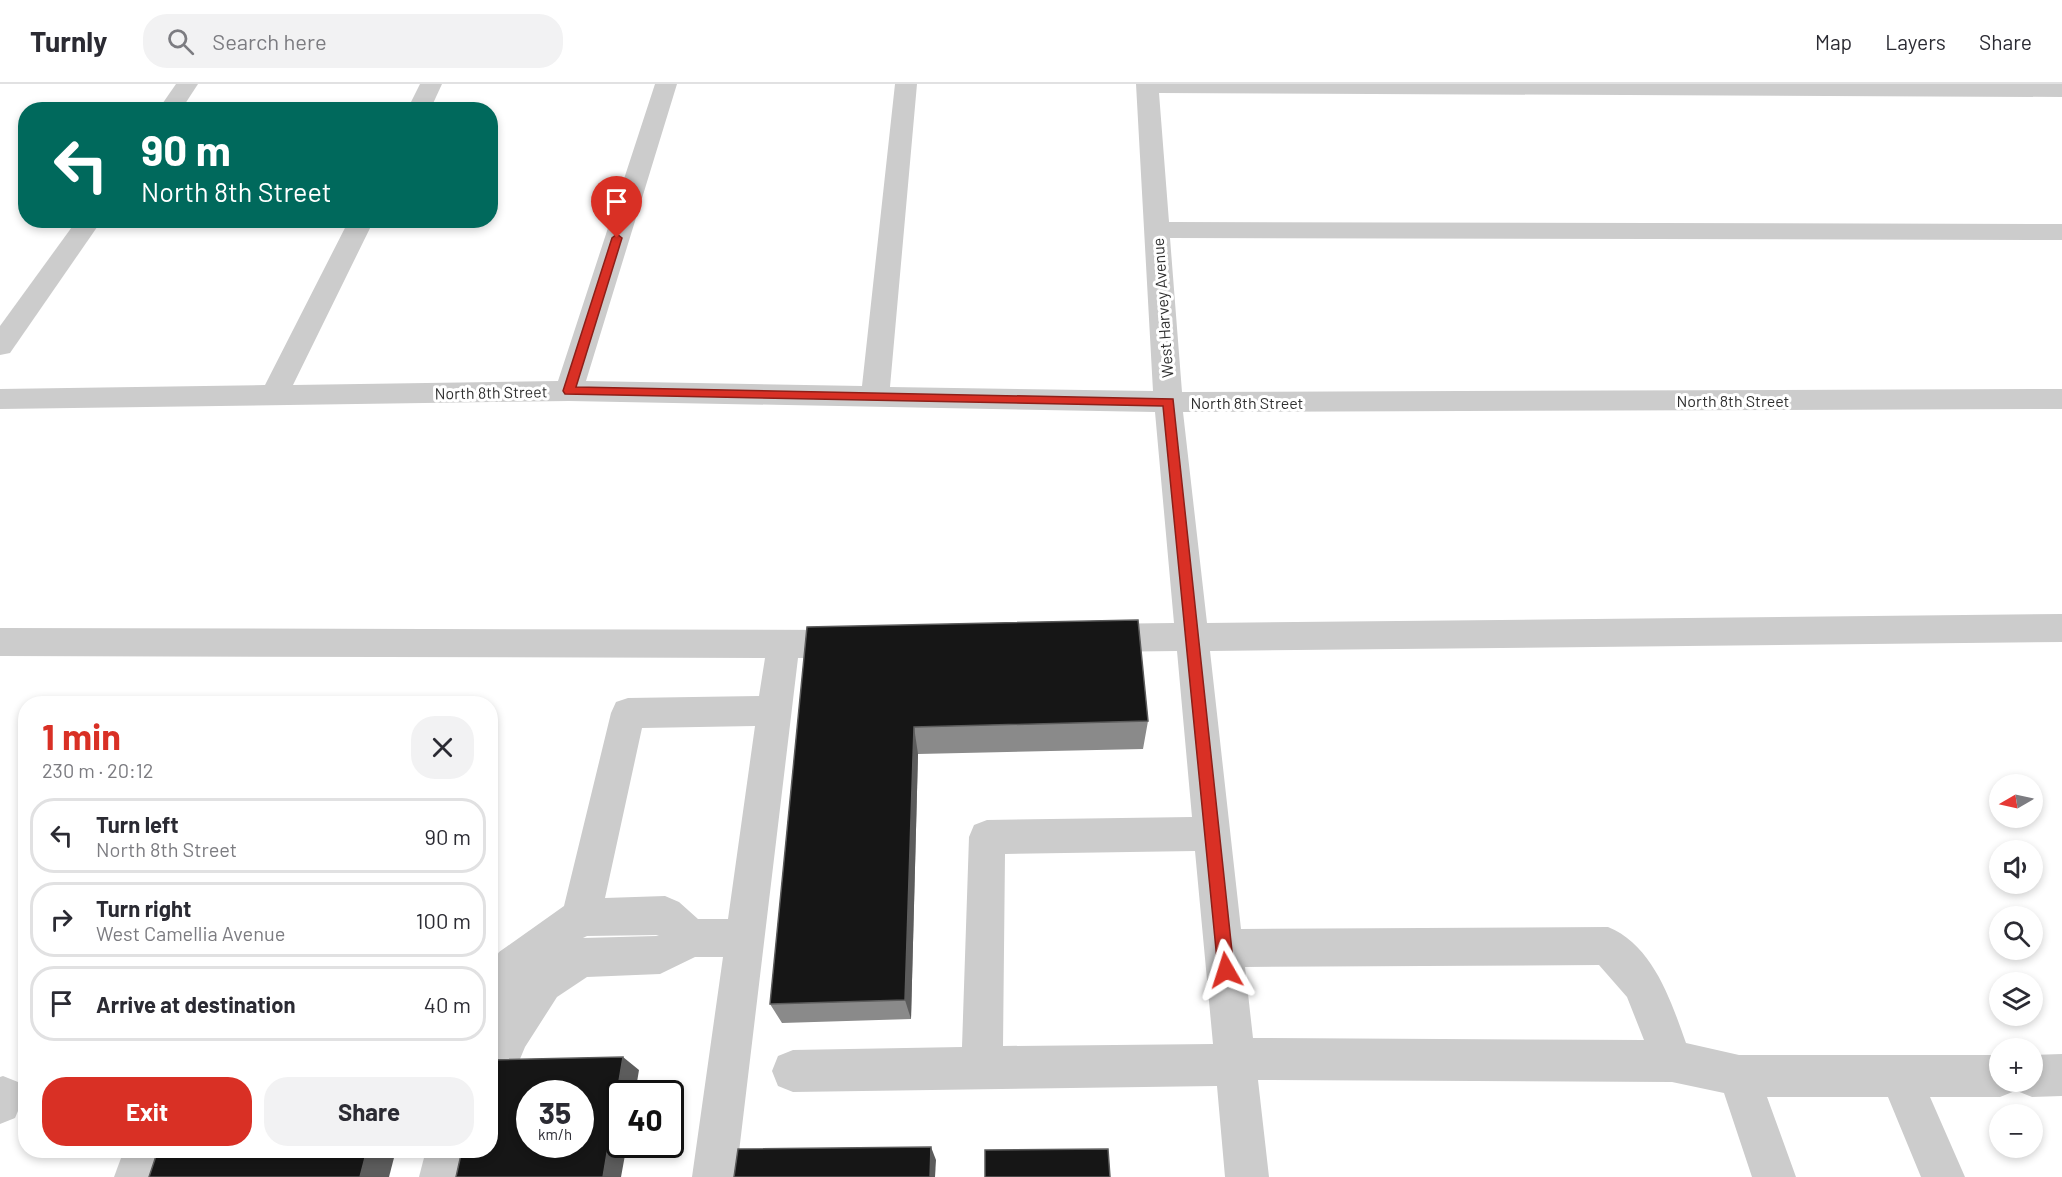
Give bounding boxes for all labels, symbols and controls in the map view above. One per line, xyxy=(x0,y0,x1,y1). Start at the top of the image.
search box xyxy=(143,14,563,68)
text: Turnly xyxy=(30,24,107,58)
icon: search xyxy=(164,25,197,58)
text: Search here xyxy=(212,28,327,54)
text: Map xyxy=(1815,29,1852,54)
text: Layers xyxy=(1885,29,1946,54)
text: Share xyxy=(1979,29,2032,54)
text: 90 m xyxy=(141,124,231,174)
icon: left xyxy=(42,126,120,204)
text: North 8th Street xyxy=(141,175,332,207)
pin xyxy=(591,176,642,238)
icon: arrive xyxy=(600,185,633,218)
street label: West Harvey Avenue xyxy=(1148,237,1176,379)
street label: North 8th Street xyxy=(434,382,548,402)
street label: North 8th Street xyxy=(1677,391,1789,410)
street label: North 8th Street xyxy=(1191,393,1303,412)
text: 1 min xyxy=(42,714,121,757)
button: close xyxy=(411,716,474,779)
text: 230 m · 20:12 xyxy=(42,758,153,782)
north arrow xyxy=(1989,774,2043,828)
map controls xyxy=(1989,774,2043,1158)
text: Turn left xyxy=(96,811,179,837)
icon: left xyxy=(45,819,78,852)
text: 90 m xyxy=(425,823,471,849)
text: North 8th Street xyxy=(96,837,237,861)
button: sound xyxy=(1989,840,2043,894)
text: Turn right xyxy=(96,895,191,921)
icon: right xyxy=(45,903,78,936)
button: search xyxy=(1989,906,2043,960)
text: 100 m xyxy=(416,907,471,933)
text: West Camellia Avenue xyxy=(96,921,285,945)
position arrow xyxy=(1194,938,1258,1002)
button: layers xyxy=(1989,972,2043,1026)
icon: arrive xyxy=(45,987,78,1020)
text: Arrive at destination xyxy=(96,991,295,1017)
text: 40 m xyxy=(424,991,471,1017)
button: + xyxy=(1989,1038,2043,1092)
button: Exit xyxy=(42,1077,252,1146)
button: Share xyxy=(264,1077,474,1146)
speed limit sign: 40 xyxy=(606,1080,684,1158)
text: 35 xyxy=(539,1094,571,1130)
button: − xyxy=(1989,1104,2043,1158)
text: km/h xyxy=(538,1125,572,1143)

